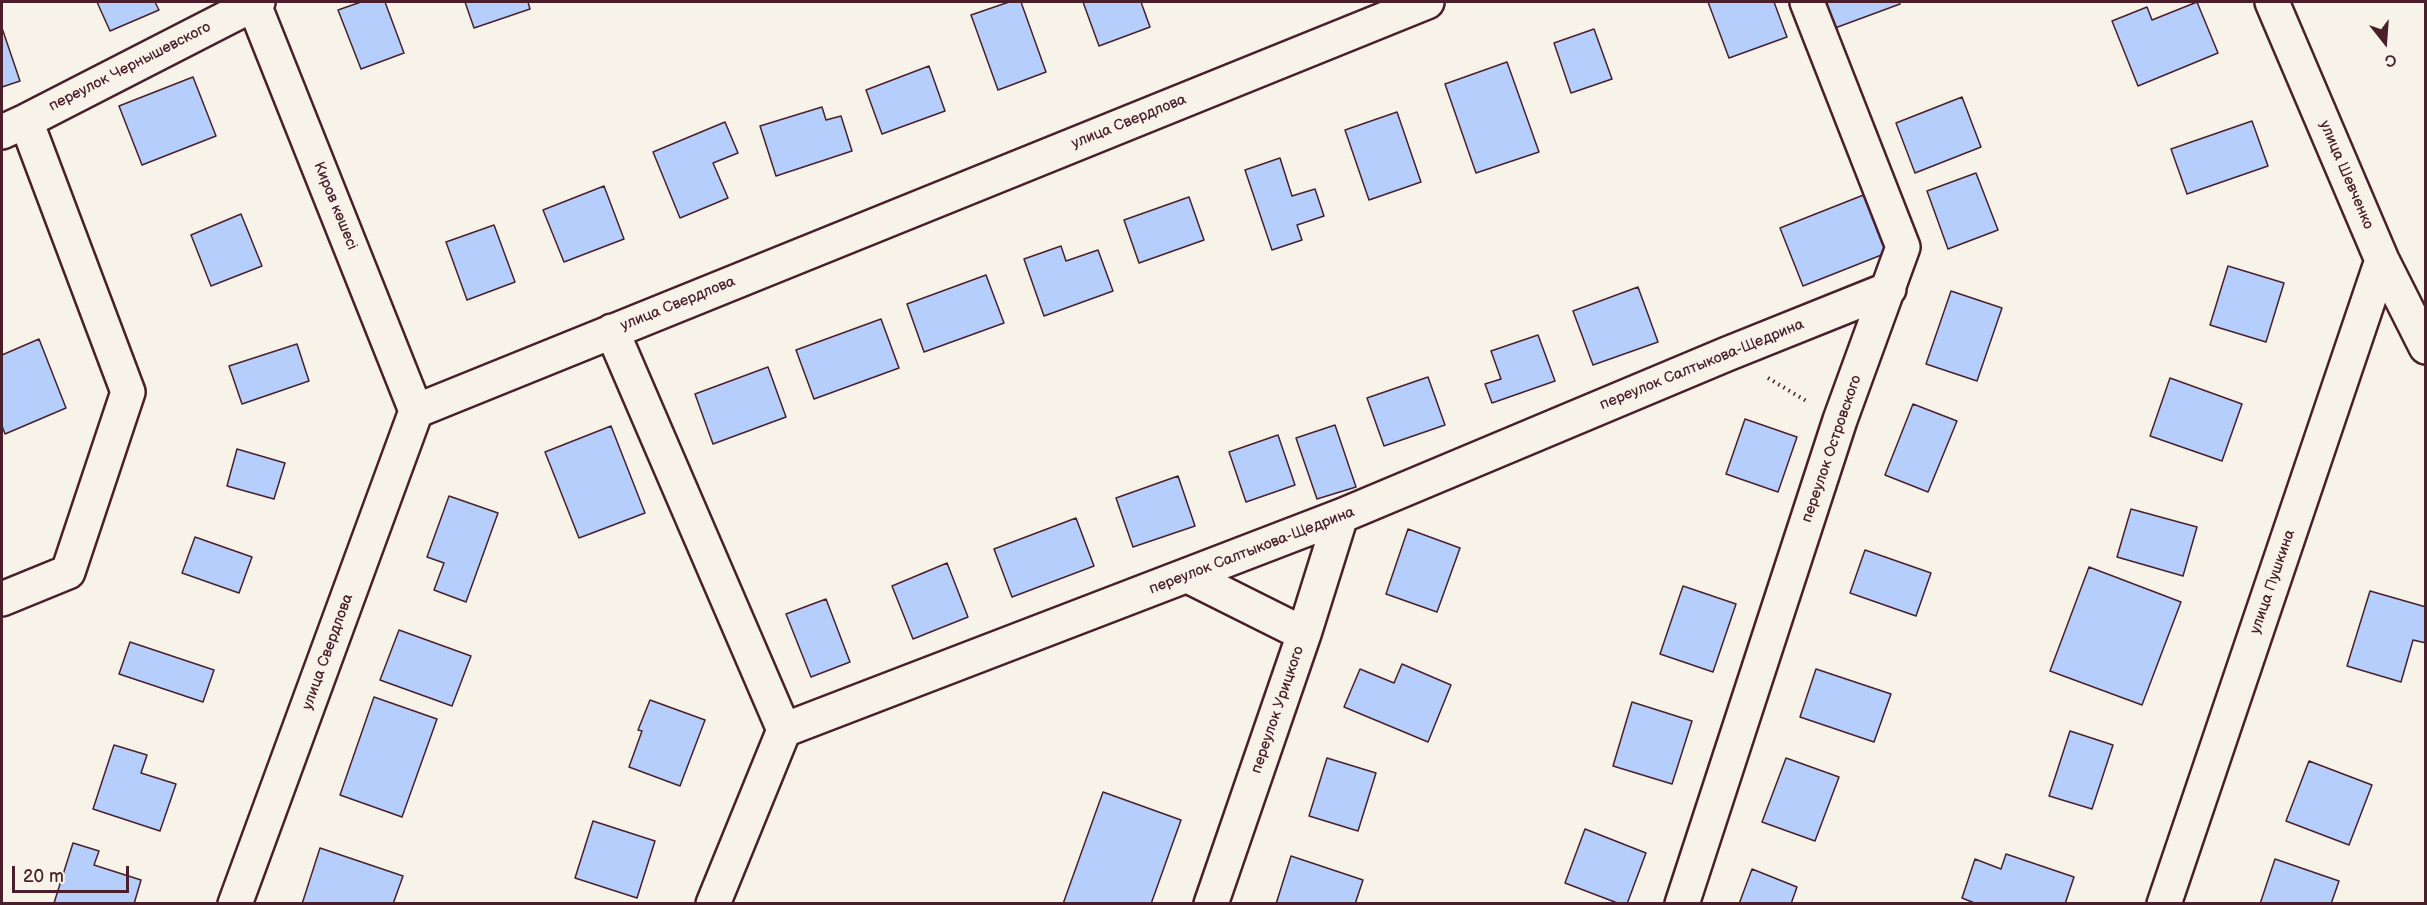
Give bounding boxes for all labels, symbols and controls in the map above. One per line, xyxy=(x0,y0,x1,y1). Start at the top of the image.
north arrow xyxy=(2355,12,2415,72)
street label: переулок Чернышевского xyxy=(46,18,214,116)
text: С xyxy=(2382,49,2399,70)
street label: улица Свердлова xyxy=(1069,91,1189,153)
street label: улица Шевченко xyxy=(2315,118,2377,232)
street label: Киров көшесі xyxy=(309,159,361,253)
street label: улица Свердлова xyxy=(618,273,738,335)
street label: переулок Салтыкова-Щедрина xyxy=(1597,316,1807,414)
street label: переулок Островского xyxy=(1798,373,1866,525)
street label: переулок Салтыкова-Щедрина xyxy=(1147,503,1357,599)
street label: улица Пушкина xyxy=(2247,528,2299,636)
street label: улица Свердлова xyxy=(299,592,357,712)
street label: переулок Урицкого xyxy=(1248,644,1308,776)
scale bar xyxy=(15,854,132,892)
text: 20 m xyxy=(23,866,64,887)

